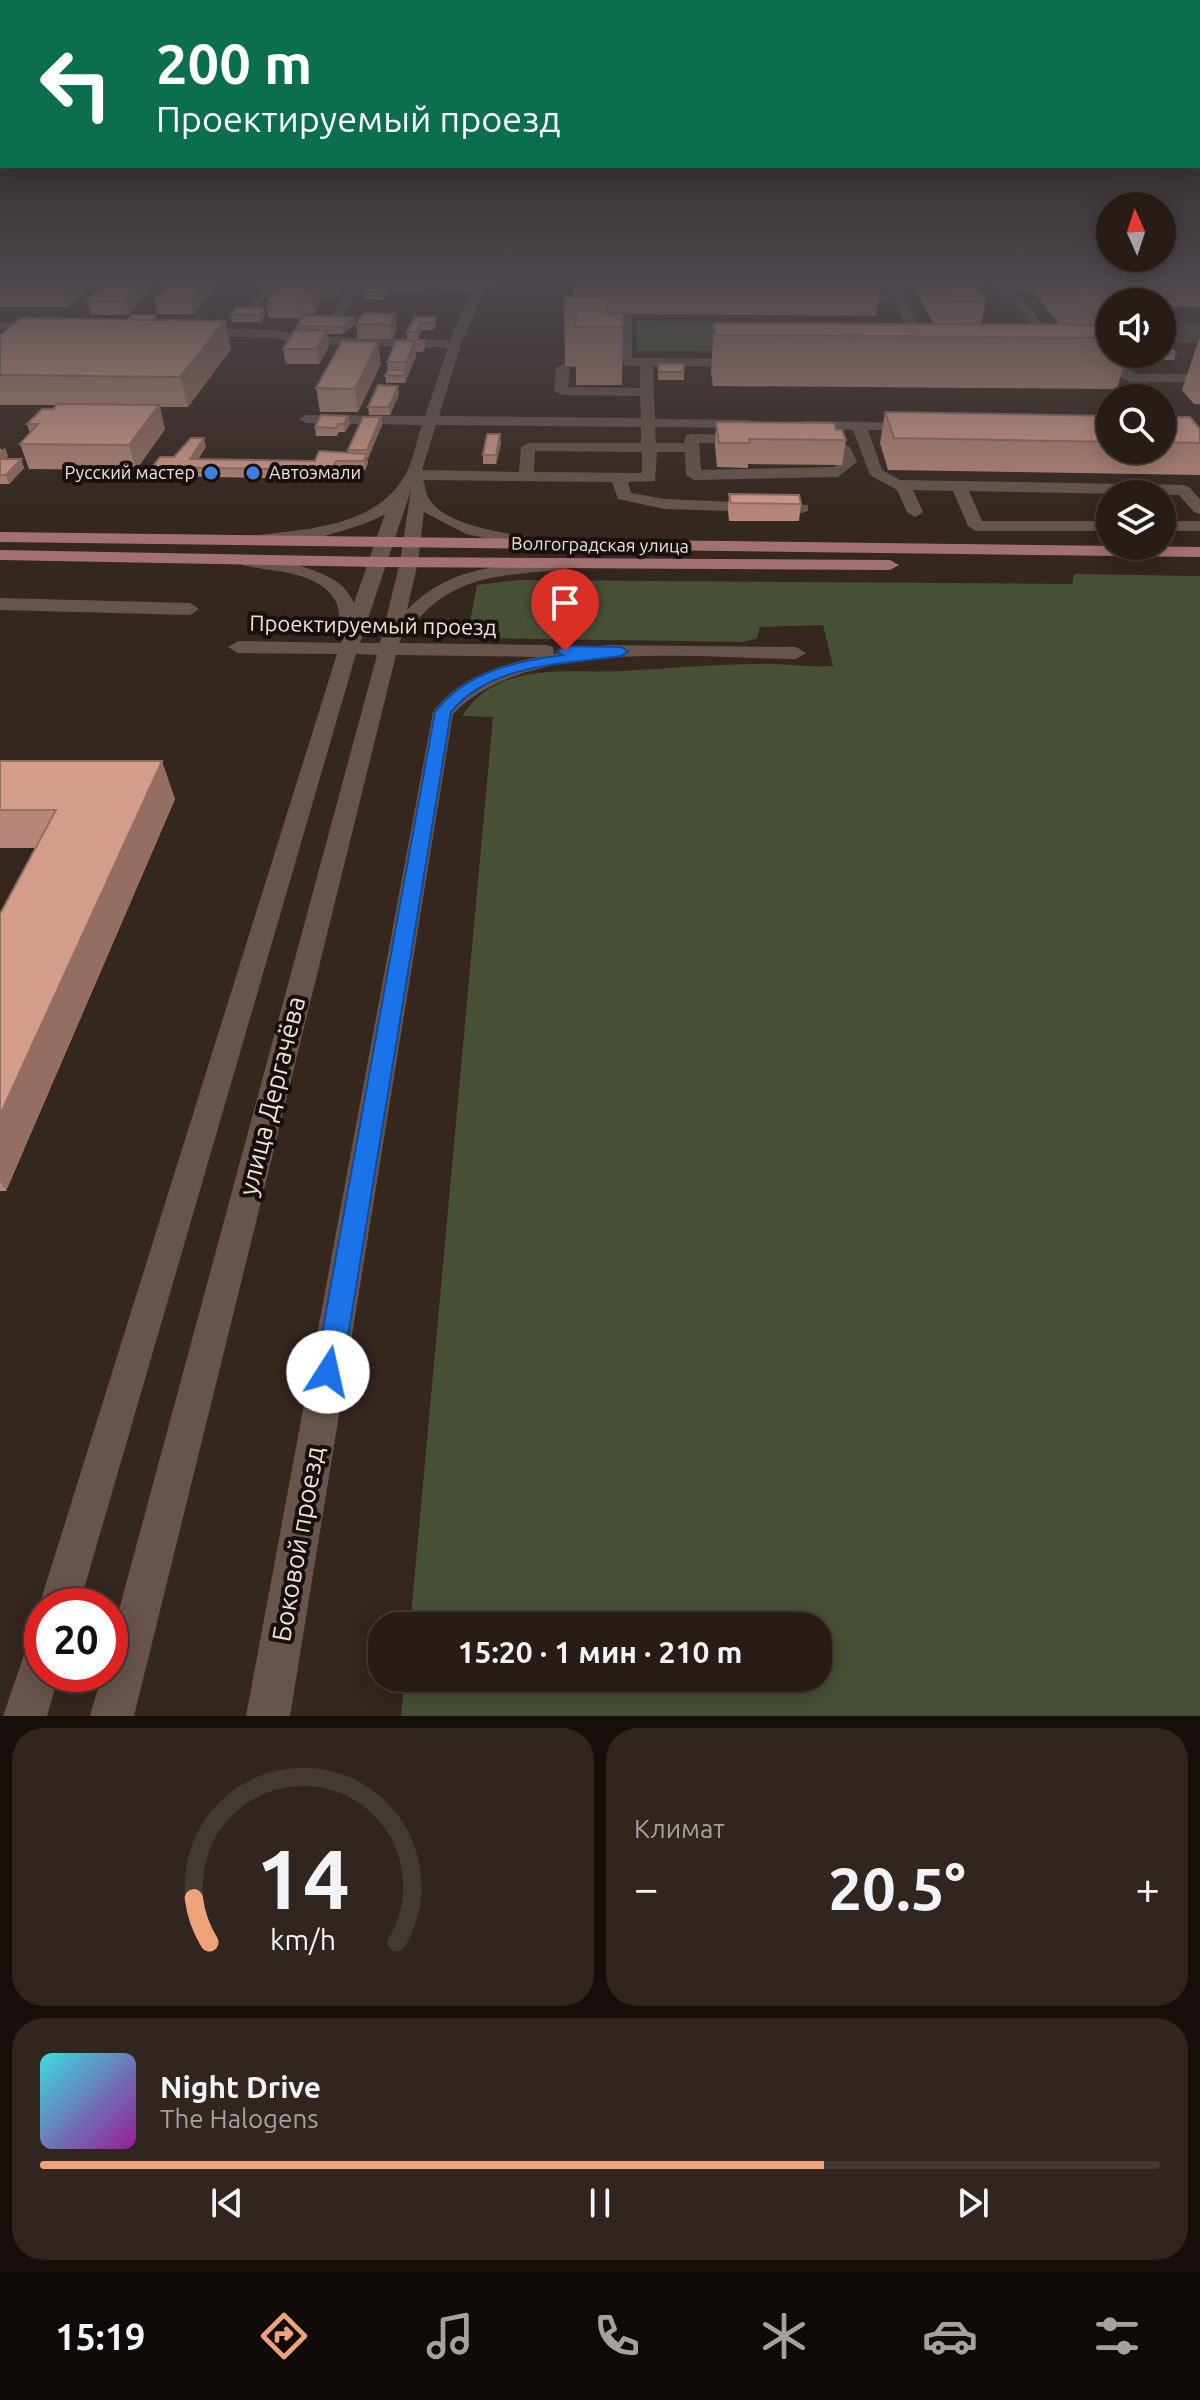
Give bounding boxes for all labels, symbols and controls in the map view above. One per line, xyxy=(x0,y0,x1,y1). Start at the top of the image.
icon: left xyxy=(24,32,128,136)
text: 200 m xyxy=(156,32,312,95)
text: Проектируемый проезд xyxy=(156,98,561,139)
north arrow xyxy=(1096,192,1176,272)
map controls xyxy=(1096,192,1176,560)
button: sound xyxy=(1096,288,1176,368)
button: search xyxy=(1096,384,1176,464)
place label: Русский мастер xyxy=(65,462,195,482)
place label: Автоэмали xyxy=(269,462,361,482)
marker: Русский мастер xyxy=(202,464,220,482)
marker: Автоэмали xyxy=(244,464,262,482)
button: layers xyxy=(1096,480,1176,560)
street label: Волгоградская улица xyxy=(511,532,689,556)
pin xyxy=(531,569,599,651)
icon: arrive xyxy=(543,581,587,625)
street label: Проектируемый проезд xyxy=(249,610,497,639)
street label: улица Дергачёва xyxy=(233,993,310,1199)
position arrow xyxy=(286,1330,370,1414)
street label: Боковой проезд xyxy=(266,1444,329,1644)
speed limit sign: 20 xyxy=(24,1588,128,1692)
text: 15:20 · 1 мин · 210 m xyxy=(458,1635,742,1669)
text: Климат xyxy=(634,1814,725,1843)
text: 14 xyxy=(256,1831,350,1925)
text: 20.5° xyxy=(828,1854,966,1921)
text: − xyxy=(634,1863,659,1912)
text: + xyxy=(1135,1863,1160,1912)
text: km/h xyxy=(270,1923,336,1955)
text: Night Drive xyxy=(160,2070,321,2104)
text: The Halogens xyxy=(160,2104,319,2133)
icon: previous xyxy=(205,2181,249,2225)
icon: pause xyxy=(578,2181,622,2225)
icon: next xyxy=(951,2181,995,2225)
icon: directions xyxy=(256,2308,312,2364)
icon: music xyxy=(422,2308,478,2364)
icon: phone xyxy=(589,2308,645,2364)
icon: climate xyxy=(756,2308,812,2364)
icon: car xyxy=(922,2308,978,2364)
icon: filters xyxy=(1089,2308,1145,2364)
text: 15:19 xyxy=(55,2316,145,2357)

